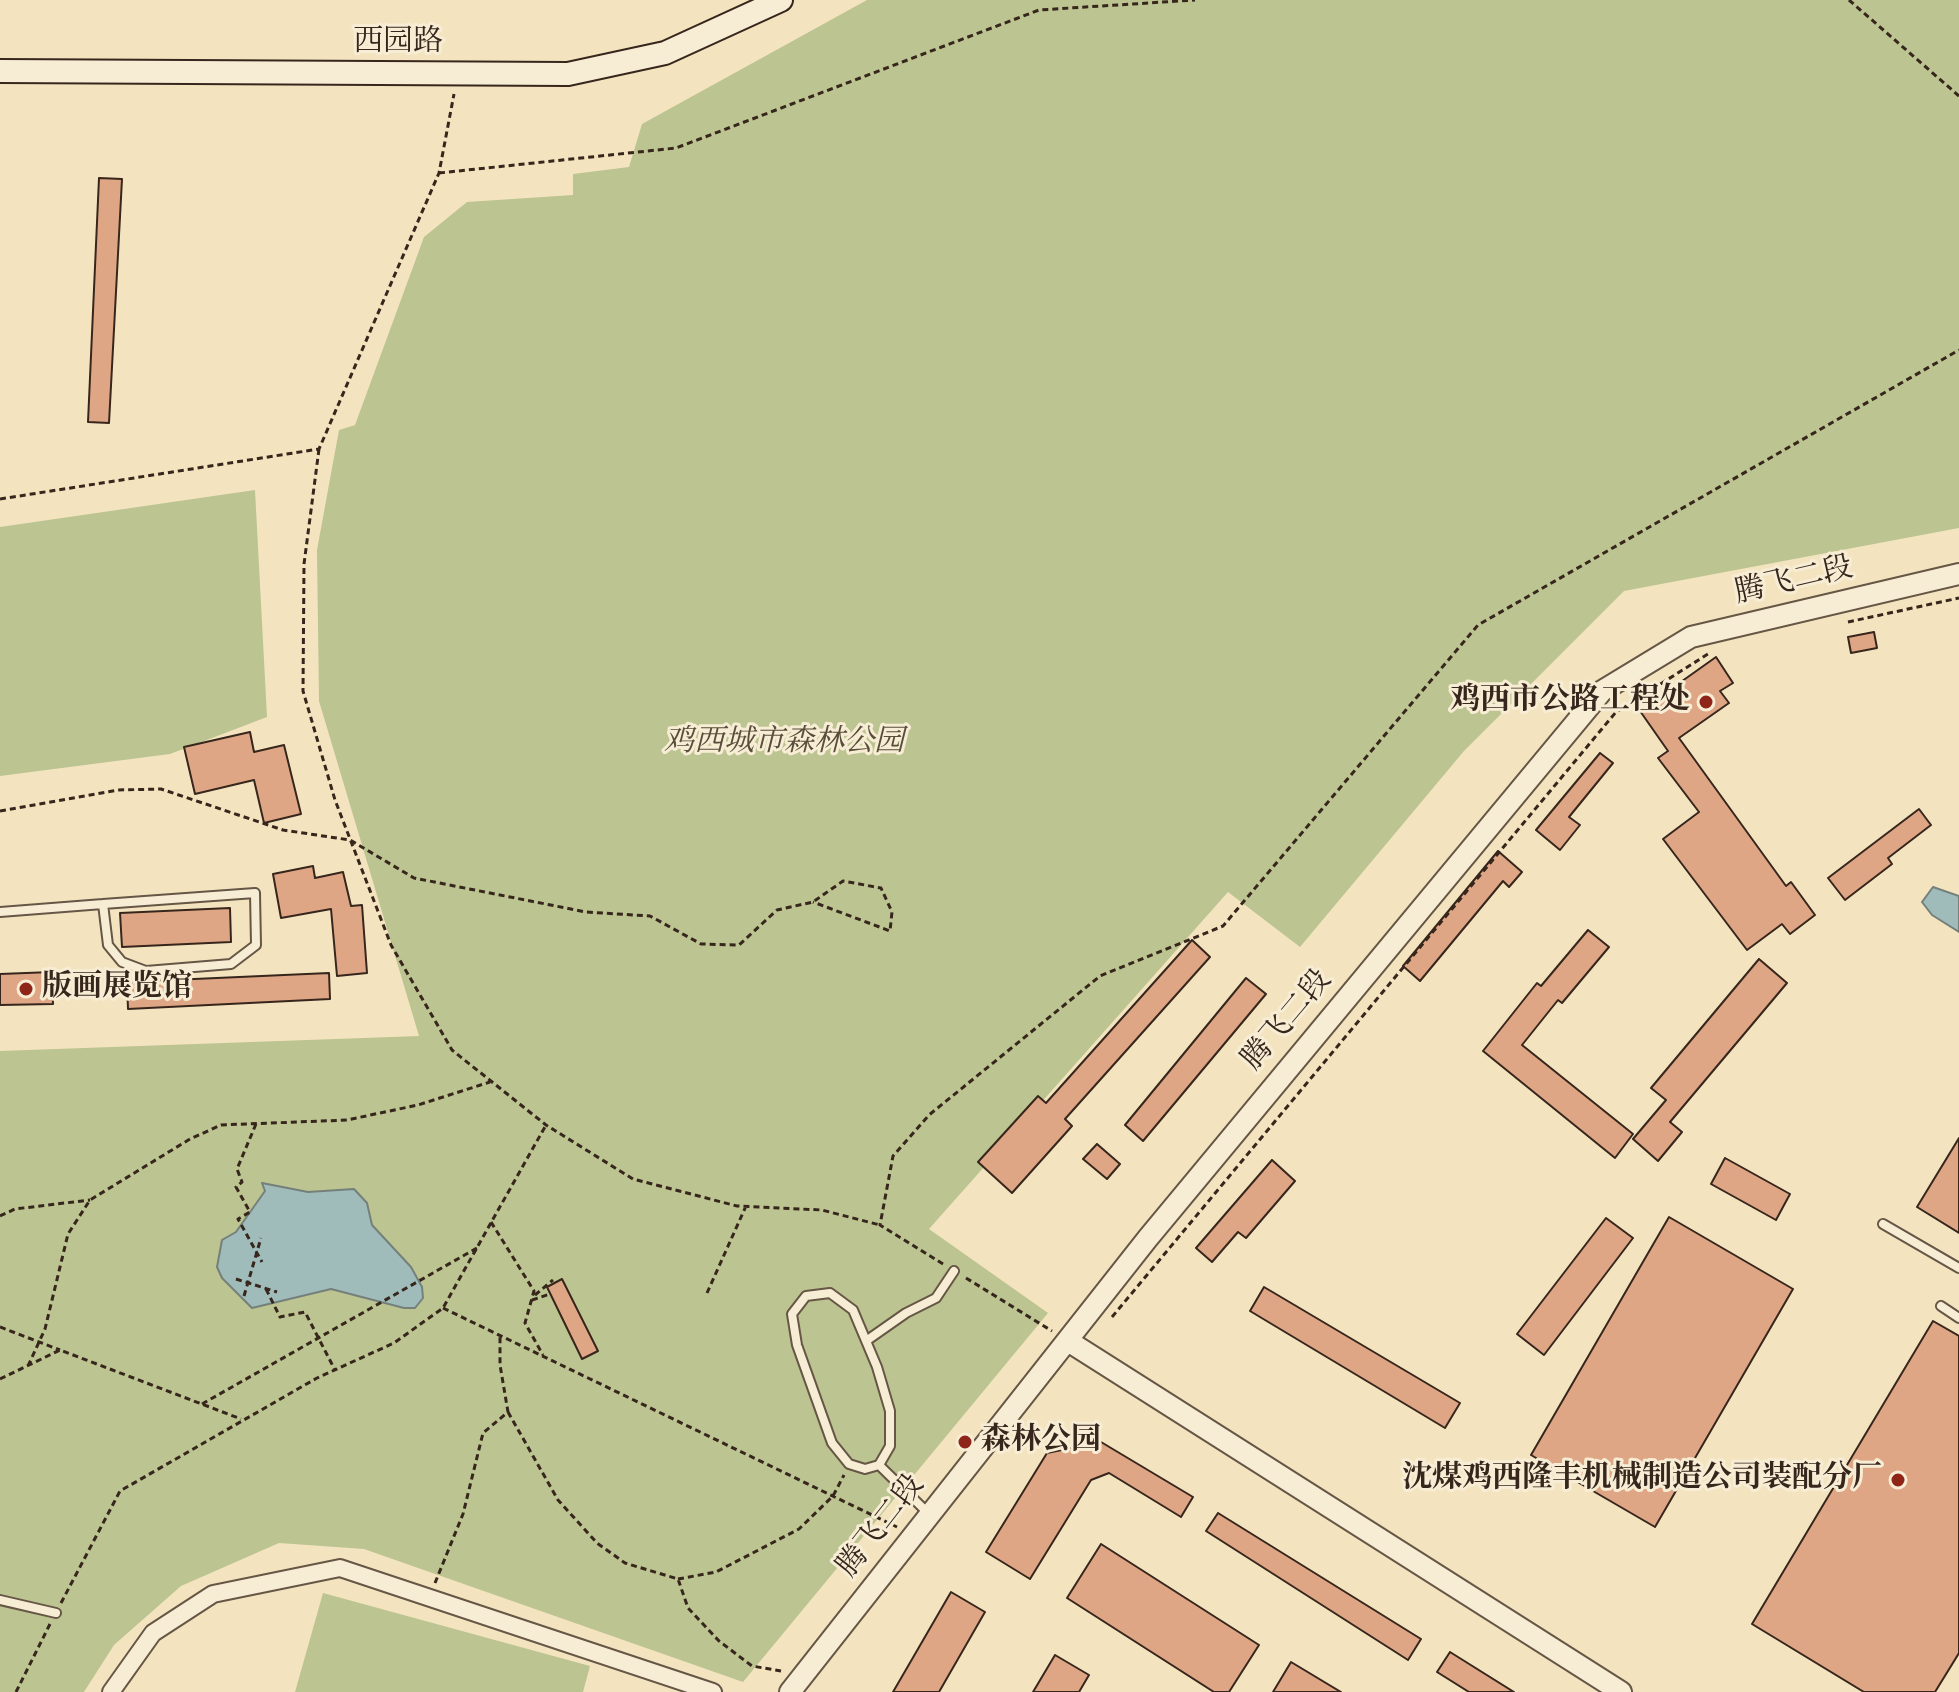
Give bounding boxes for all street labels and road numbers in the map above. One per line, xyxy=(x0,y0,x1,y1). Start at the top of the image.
street label: 西园路 xyxy=(353,26,443,62)
street label: 腾飞二段 xyxy=(1731,551,1857,613)
street label: 腾飞二段 xyxy=(1236,963,1340,1079)
street label: 腾飞二段 xyxy=(831,1469,933,1585)

